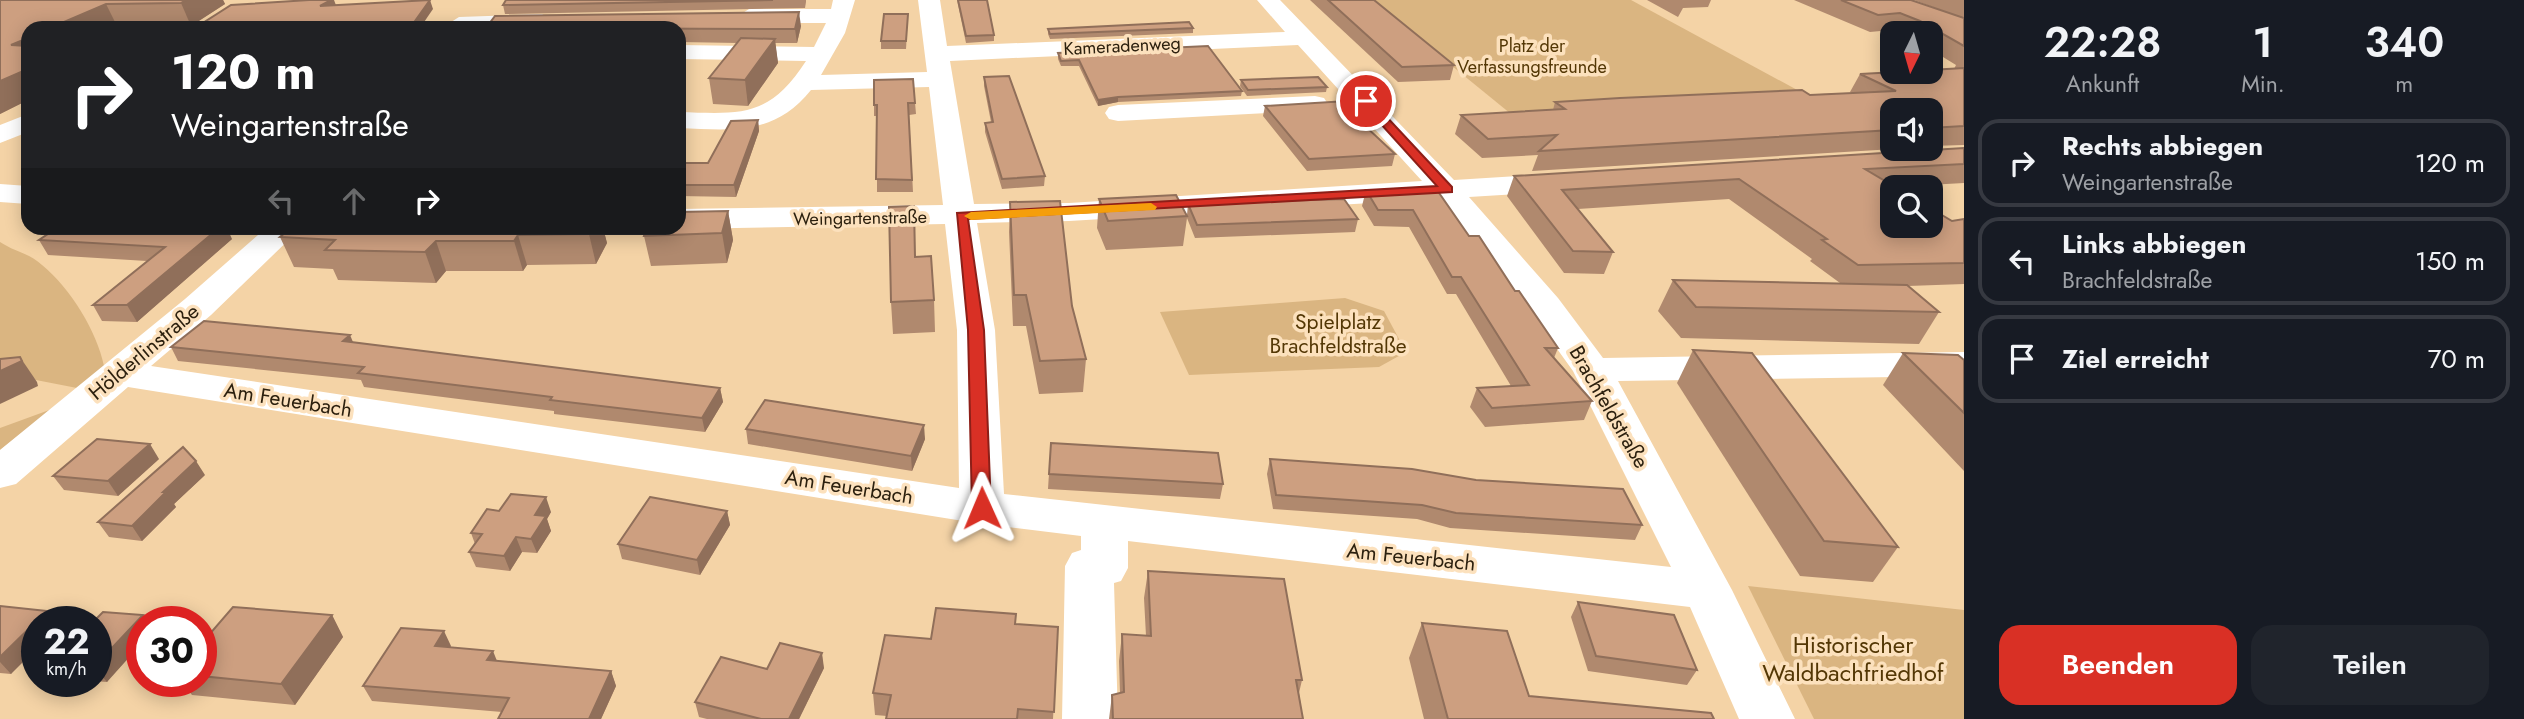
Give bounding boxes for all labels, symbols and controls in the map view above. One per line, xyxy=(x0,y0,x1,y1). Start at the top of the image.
text: 22:28 xyxy=(2044,12,2161,73)
text: 1 xyxy=(2253,12,2273,73)
text: 340 xyxy=(2364,12,2444,73)
north arrow xyxy=(1880,21,1942,84)
map controls xyxy=(1880,21,1943,238)
street label: Kameradenweg xyxy=(1063,30,1181,62)
park label: Platz der Verfassungsfreunde xyxy=(1457,33,1607,80)
text: 120 m xyxy=(171,37,315,107)
icon: right xyxy=(56,49,147,140)
text: Ankunft xyxy=(2066,67,2139,101)
text: Min. xyxy=(2241,67,2285,101)
text: m xyxy=(2395,67,2413,101)
pin xyxy=(1336,71,1396,131)
icon: arrive xyxy=(1347,82,1385,120)
button: sound xyxy=(1880,98,1943,161)
text: Weingartenstraße xyxy=(171,102,409,148)
text: Rechts abbiegen xyxy=(2062,127,2263,165)
icon: right xyxy=(2003,144,2041,182)
text: 120 m xyxy=(2415,144,2485,182)
text: Weingartenstraße xyxy=(2062,165,2233,199)
button: search xyxy=(1880,175,1943,238)
icon: left xyxy=(262,182,300,220)
icon: ahead xyxy=(335,182,373,220)
icon: right xyxy=(408,182,446,220)
street label: Weingartenstraße xyxy=(793,204,927,232)
text: Links abbiegen xyxy=(2062,225,2246,263)
icon: left xyxy=(2003,242,2041,280)
text: 150 m xyxy=(2415,242,2485,280)
text: Brachfeldstraße xyxy=(2062,263,2212,297)
street label: Hölderlinstraße xyxy=(82,297,206,407)
park label: Spielplatz Brachfeldstraße xyxy=(1269,307,1407,361)
street label: Brachfeldstraße xyxy=(1562,340,1656,474)
icon: arrive xyxy=(2003,340,2041,378)
text: Ziel erreicht xyxy=(2062,340,2209,378)
text: 70 m xyxy=(2428,340,2485,378)
street label: Am Feuerbach xyxy=(222,375,354,425)
street label: Am Feuerbach xyxy=(783,462,915,512)
position arrow xyxy=(945,471,1019,545)
street label: Am Feuerbach xyxy=(1345,535,1477,579)
speed limit sign: 30 xyxy=(126,606,217,697)
text: 22 xyxy=(44,617,89,667)
button: Beenden xyxy=(1999,625,2237,705)
button: Teilen xyxy=(2251,625,2489,705)
park label: Historischer Waldbachfriedhof xyxy=(1762,627,1945,690)
text: km/h xyxy=(46,656,87,682)

